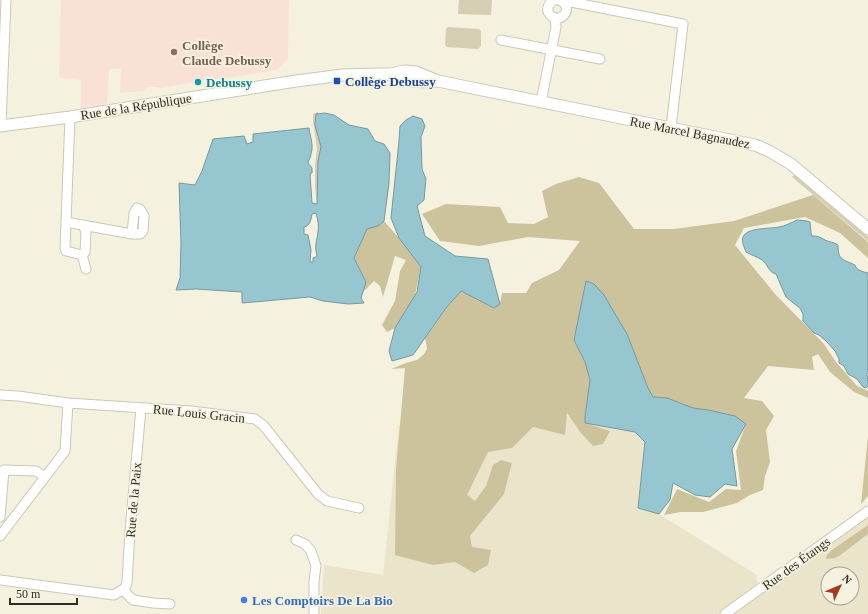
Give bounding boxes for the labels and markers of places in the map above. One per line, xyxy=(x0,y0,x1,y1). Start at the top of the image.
place label: Collège Claude Debussy xyxy=(182,38,272,68)
marker: Collège Claude Debussy xyxy=(169,47,179,57)
place label: Collège Debussy xyxy=(345,74,436,89)
place label: Debussy xyxy=(206,75,253,90)
marker: Collège Debussy xyxy=(332,76,342,86)
marker: Debussy xyxy=(193,77,203,87)
place label: Les Comptoirs De La Bio xyxy=(252,593,393,608)
marker: Les Comptoirs De La Bio xyxy=(239,595,249,605)

